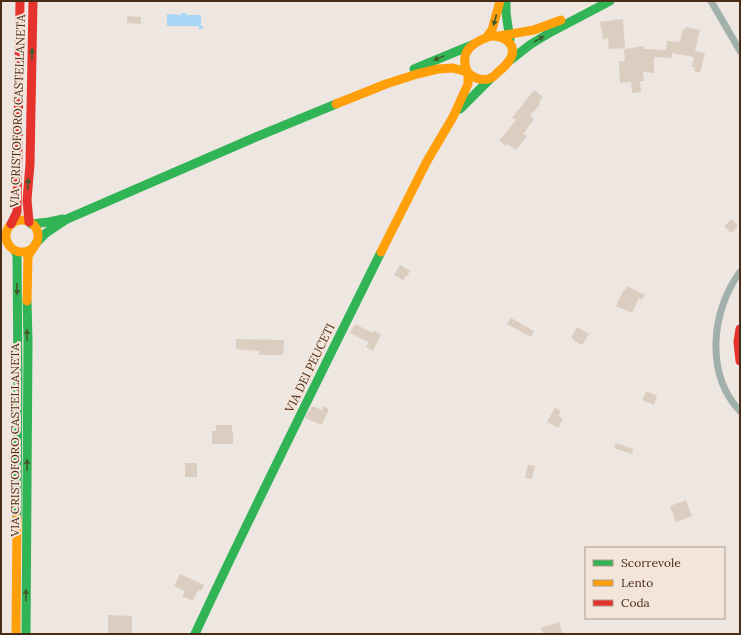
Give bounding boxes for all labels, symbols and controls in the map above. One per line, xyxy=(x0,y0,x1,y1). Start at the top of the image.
street label: VIA CRISTOFORO CASTELLANETA xyxy=(7,14,28,209)
one-way arrow xyxy=(492,15,498,27)
one-way arrow xyxy=(533,35,545,42)
one-way arrow xyxy=(29,47,35,60)
one-way arrow xyxy=(433,56,445,62)
one-way arrow xyxy=(25,178,32,190)
one-way arrow xyxy=(14,283,20,296)
street label: VIA DEI PEUCETI xyxy=(281,321,338,416)
one-way arrow xyxy=(24,329,31,341)
street label: VIA CRISTOFORO CASTELLANETA xyxy=(7,343,22,538)
one-way arrow xyxy=(24,458,30,471)
legend xyxy=(585,547,725,619)
text: Scorrevole xyxy=(621,555,681,570)
text: Lento xyxy=(621,575,653,590)
one-way arrow xyxy=(23,588,29,601)
text: Coda xyxy=(621,595,650,610)

